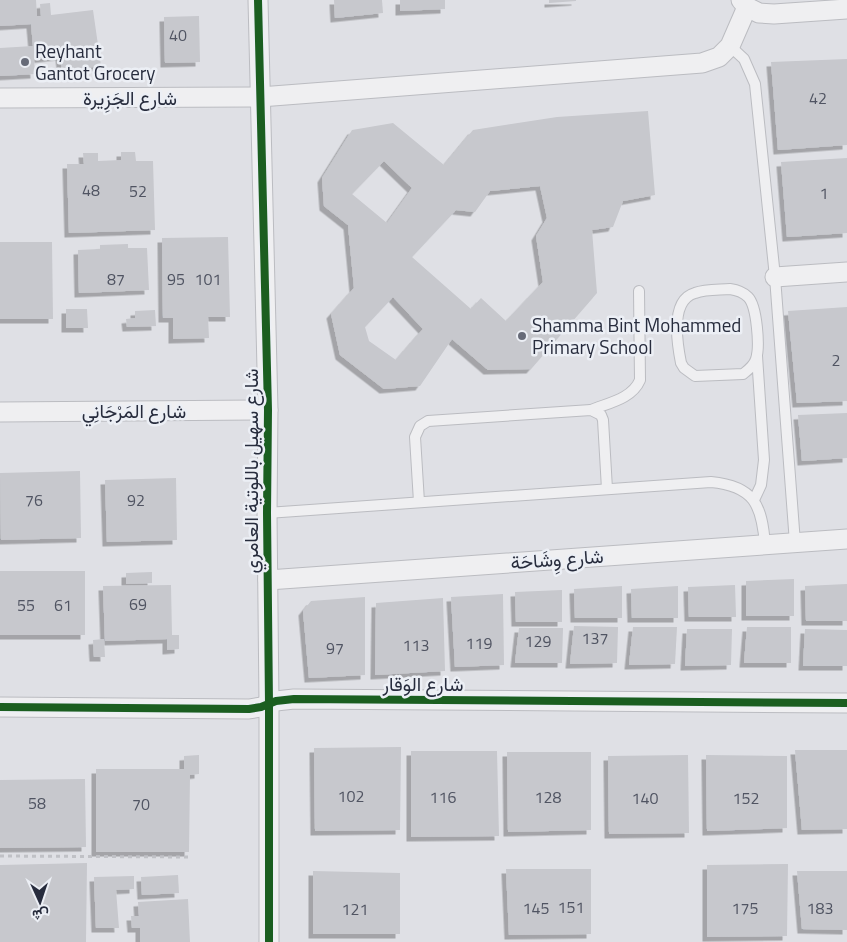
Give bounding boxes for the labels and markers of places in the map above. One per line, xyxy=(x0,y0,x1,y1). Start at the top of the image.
place label: Reyhant Gantot Grocery xyxy=(35,36,155,87)
marker: Reyhant Gantot Grocery xyxy=(19,56,31,68)
place label: Shamma Bint Mohammed Primary School xyxy=(532,310,741,361)
marker: Shamma Bint Mohammed Primary School xyxy=(516,330,528,342)

